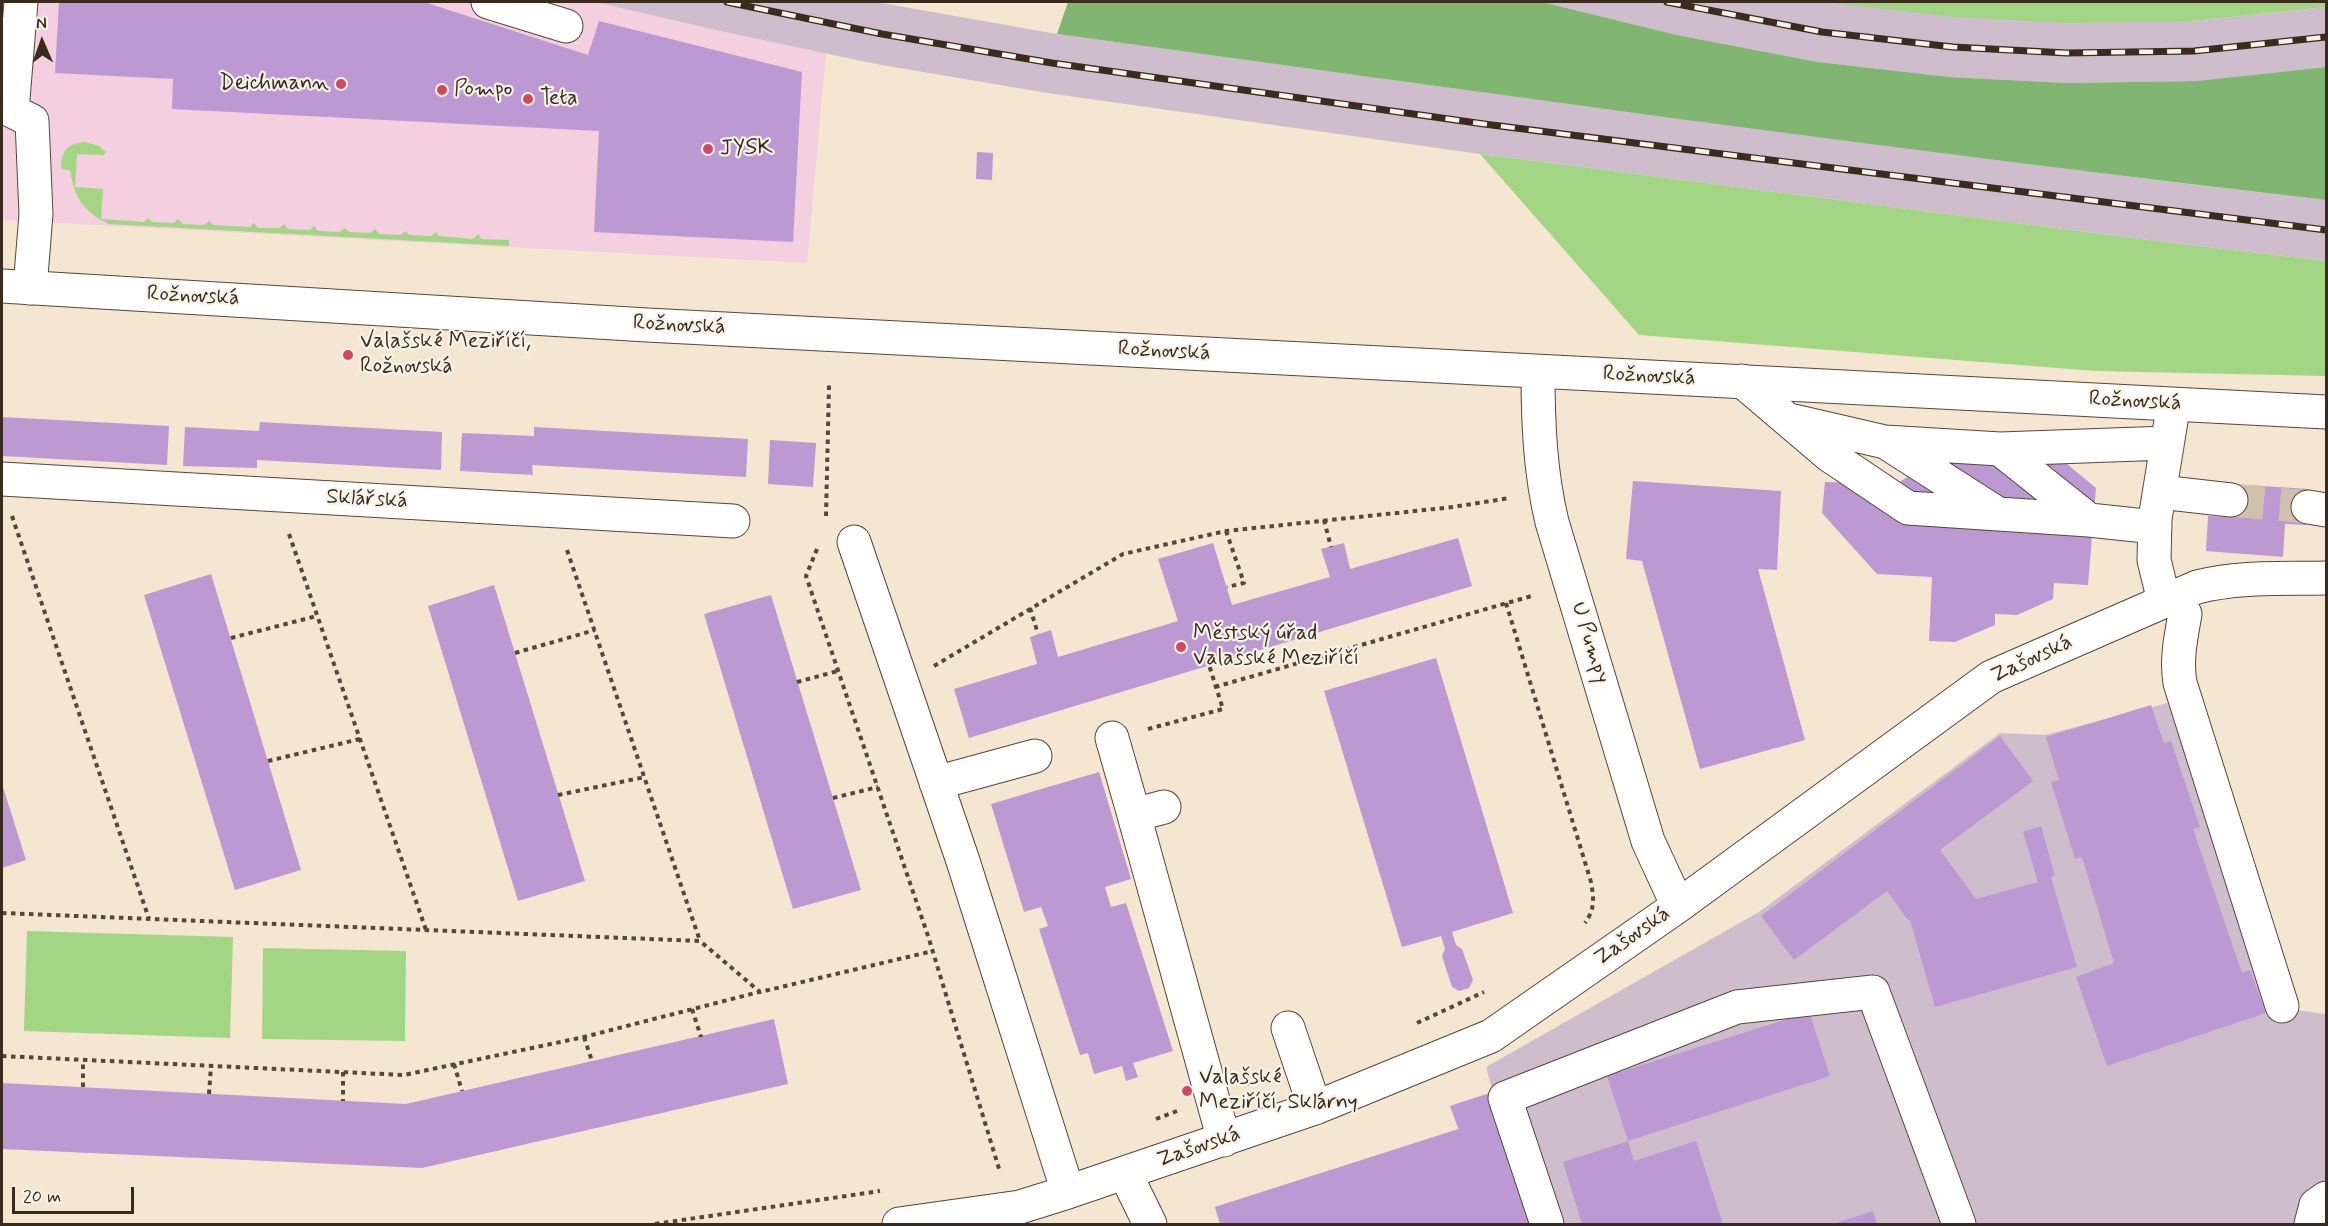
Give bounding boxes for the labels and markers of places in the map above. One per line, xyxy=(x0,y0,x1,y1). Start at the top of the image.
place label: Deichmann xyxy=(219,71,329,97)
marker: Deichmann xyxy=(334,77,348,91)
place label: Pompo xyxy=(454,77,513,103)
marker: Pompo xyxy=(435,83,449,97)
place label: Teta xyxy=(540,86,578,112)
marker: Teta xyxy=(521,92,535,106)
place label: JYSK xyxy=(720,136,773,162)
marker: JYSK xyxy=(701,142,715,156)
place label: Valašské Meziříčí, Rožnovská xyxy=(360,329,531,380)
marker: Valašské Meziříčí, Rožnovská xyxy=(341,348,355,362)
place label: Městský úřad Valašské Meziříčí xyxy=(1193,621,1359,672)
marker: Městský úřad Valašské Meziříčí xyxy=(1174,640,1188,654)
place label: Valašské Meziříčí, Sklárny xyxy=(1199,1065,1358,1116)
marker: Valašské Meziříčí, Sklárny xyxy=(1180,1084,1194,1098)

